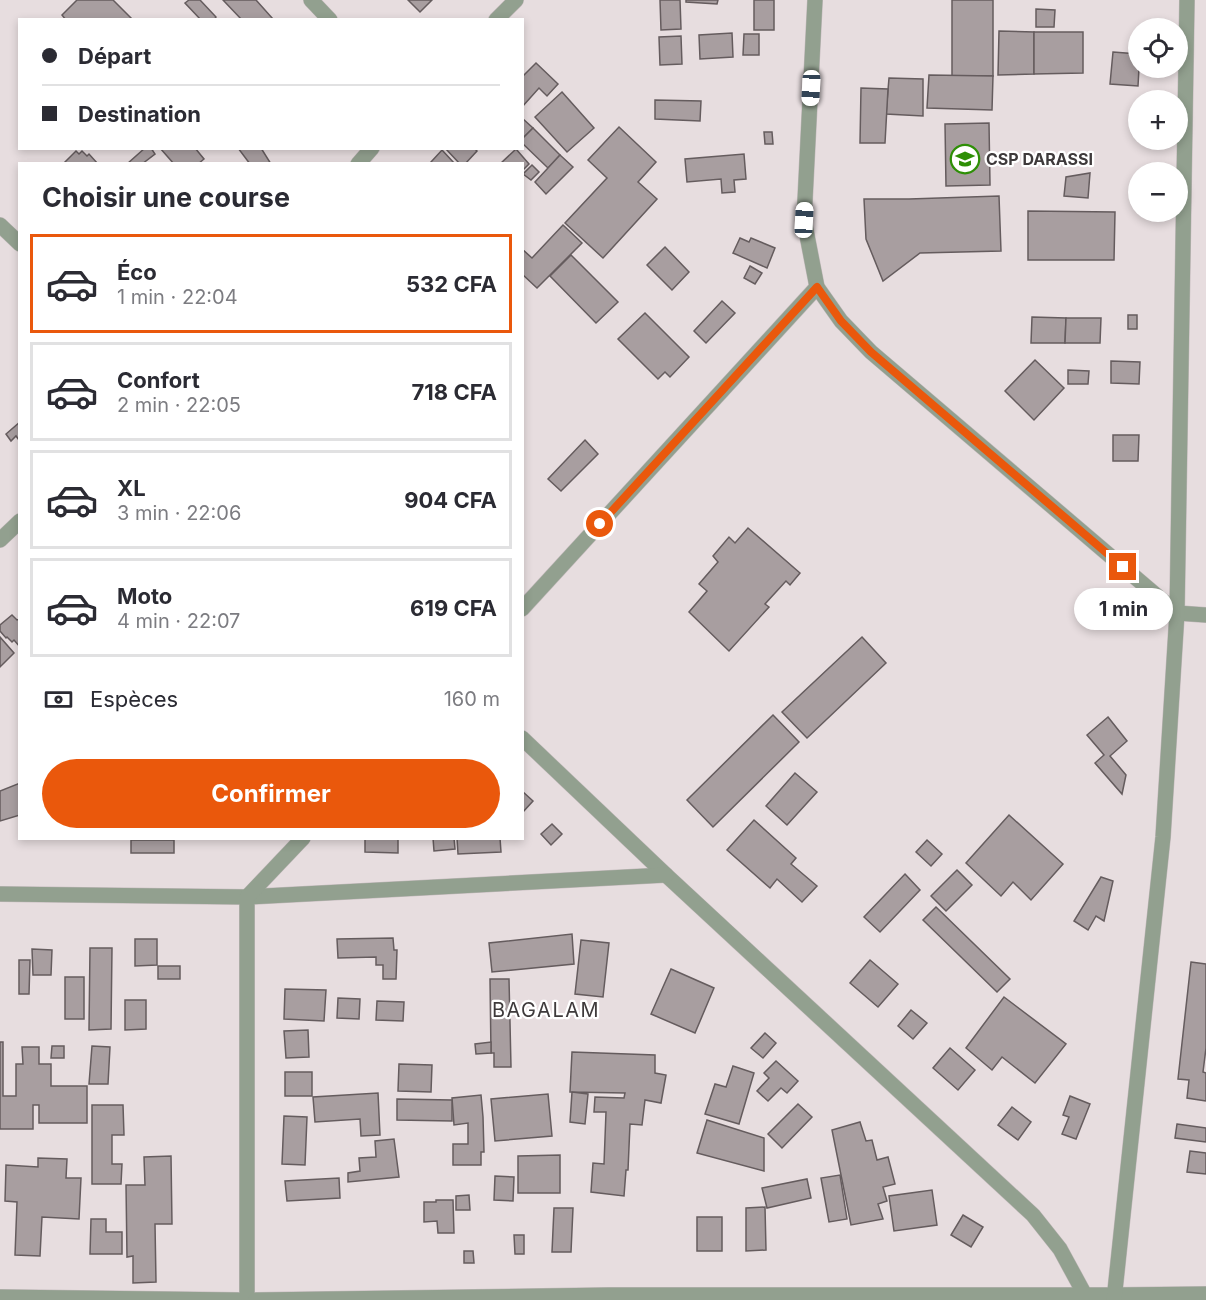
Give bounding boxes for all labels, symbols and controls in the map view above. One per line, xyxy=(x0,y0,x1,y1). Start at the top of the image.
map controls xyxy=(1128,18,1188,222)
button: locate xyxy=(1128,18,1188,78)
text: Départ xyxy=(78,43,151,69)
car xyxy=(801,70,821,106)
button: + xyxy=(1128,90,1188,150)
text: Destination xyxy=(78,101,201,127)
school or university icon: CSP DARASSI xyxy=(949,143,981,175)
place label: CSP DARASSI xyxy=(986,149,1093,169)
button: − xyxy=(1128,162,1188,222)
text: Choisir une course xyxy=(42,181,290,214)
car xyxy=(794,202,814,238)
icon: car xyxy=(45,257,99,311)
text: Éco xyxy=(117,259,157,285)
text: 532 CFA xyxy=(406,271,497,297)
text: 1 min · 22:04 xyxy=(117,285,238,309)
icon: car xyxy=(45,365,99,419)
text: Confort xyxy=(117,367,200,393)
text: 718 CFA xyxy=(412,379,497,405)
text: 2 min · 22:05 xyxy=(117,393,241,417)
icon: car xyxy=(45,473,99,527)
text: XL xyxy=(117,475,146,501)
text: 904 CFA xyxy=(404,487,497,513)
text: 3 min · 22:06 xyxy=(117,501,241,525)
route start xyxy=(586,510,613,537)
route end xyxy=(1109,553,1136,580)
icon: car xyxy=(45,581,99,635)
text: Moto xyxy=(117,583,172,609)
callout: 1 min xyxy=(1074,588,1172,630)
text: 619 CFA xyxy=(410,595,497,621)
text: 1 min xyxy=(1099,597,1148,621)
text: 4 min · 22:07 xyxy=(117,609,240,633)
icon: cash xyxy=(42,683,75,716)
text: Espèces xyxy=(90,686,178,712)
text: 160 m xyxy=(444,687,500,711)
button: Confirmer xyxy=(42,759,500,828)
district label: BAGALAM xyxy=(492,998,600,1022)

